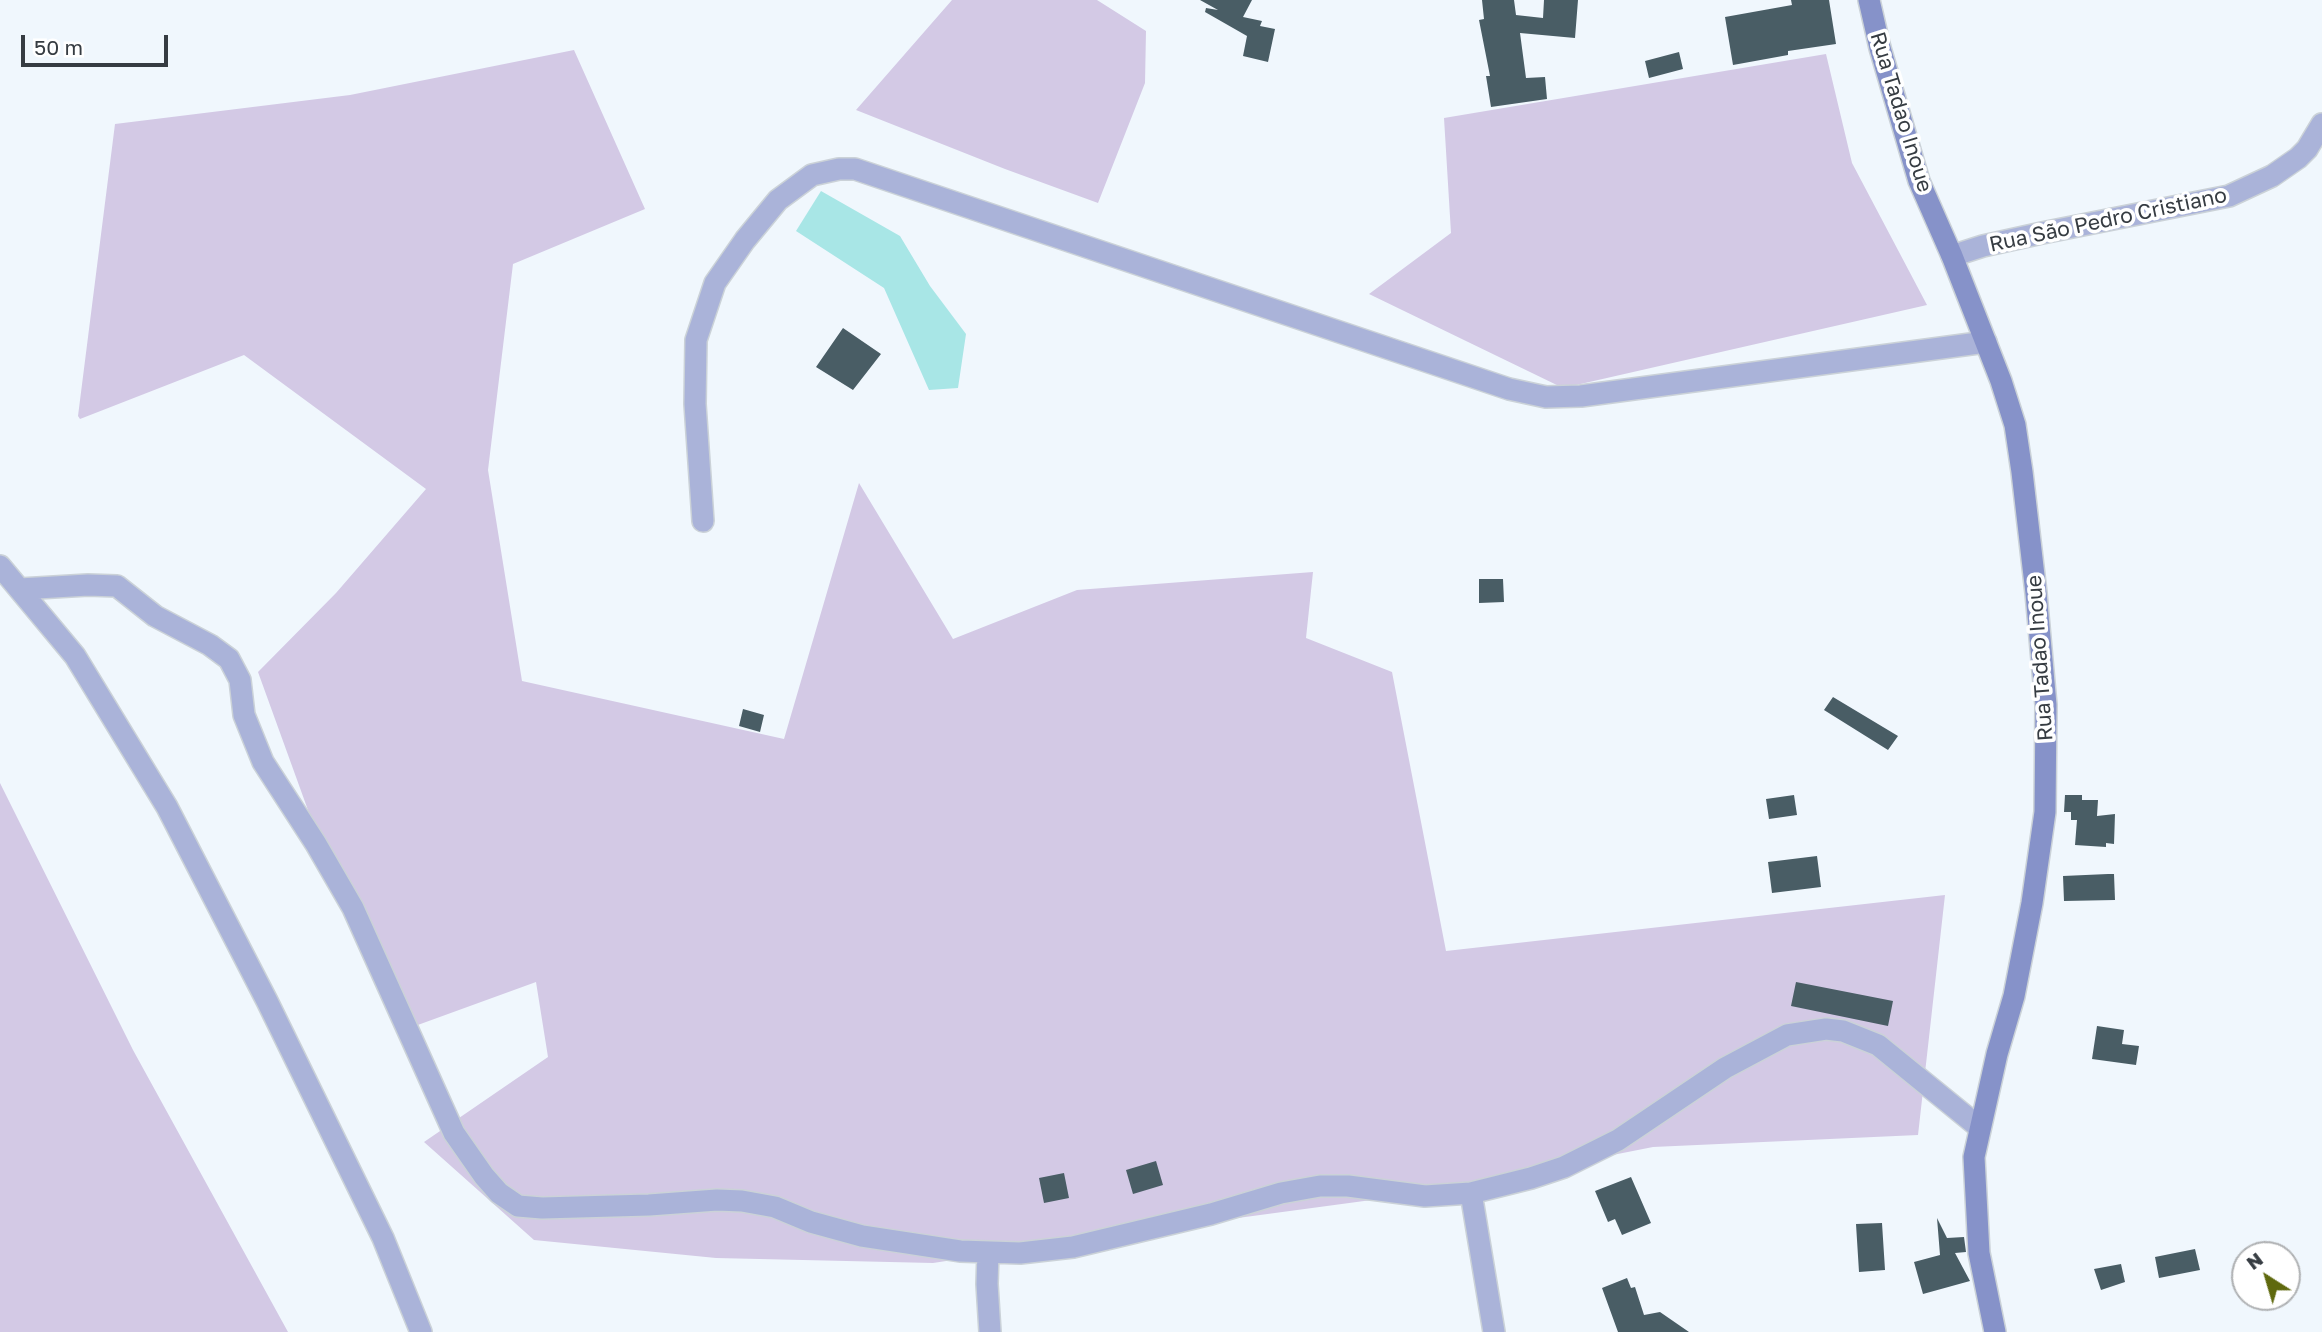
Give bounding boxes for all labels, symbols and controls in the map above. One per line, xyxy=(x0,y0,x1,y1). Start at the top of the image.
scale bar xyxy=(24,21,172,65)
street label: Rua Tadao Inoue xyxy=(1865,29,1937,195)
text: 50 m xyxy=(34,34,83,60)
street label: Rua São Pedro Cristiano xyxy=(1987,183,2229,257)
street label: Rua Tadao Inoue xyxy=(2022,574,2058,742)
north arrow xyxy=(2231,1241,2301,1311)
text: N xyxy=(2242,1247,2267,1274)

